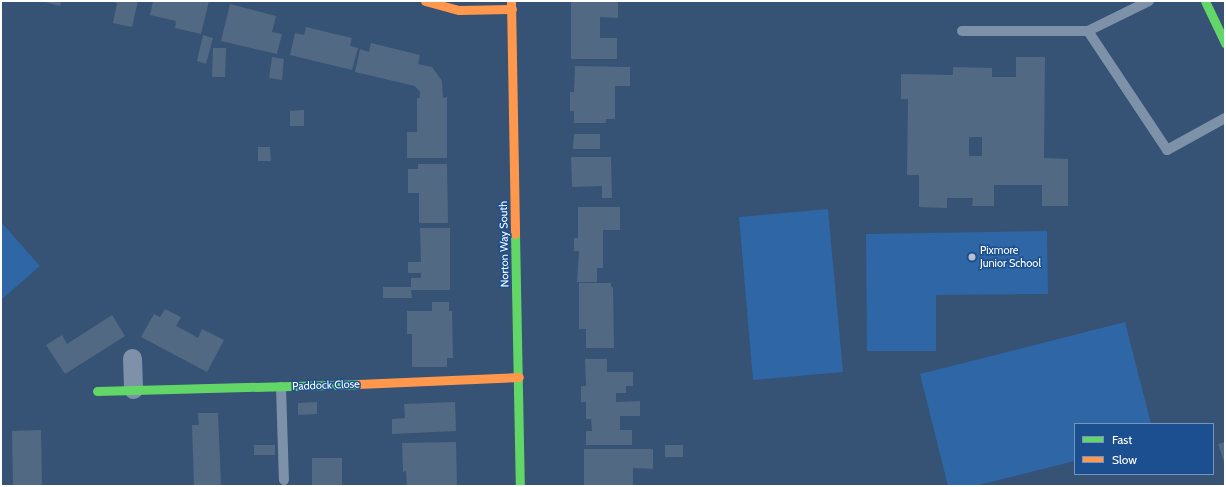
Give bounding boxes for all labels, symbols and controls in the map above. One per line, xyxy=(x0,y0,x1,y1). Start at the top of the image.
street label: Norton Way South xyxy=(497,201,511,287)
place label: Pixmore Junior School xyxy=(980,244,1041,270)
marker: Pixmore Junior School xyxy=(967,252,977,262)
street label: Paddock Close xyxy=(292,377,360,393)
legend xyxy=(1074,423,1214,475)
text: Fast xyxy=(1112,432,1132,447)
text: Slow xyxy=(1112,452,1137,467)

